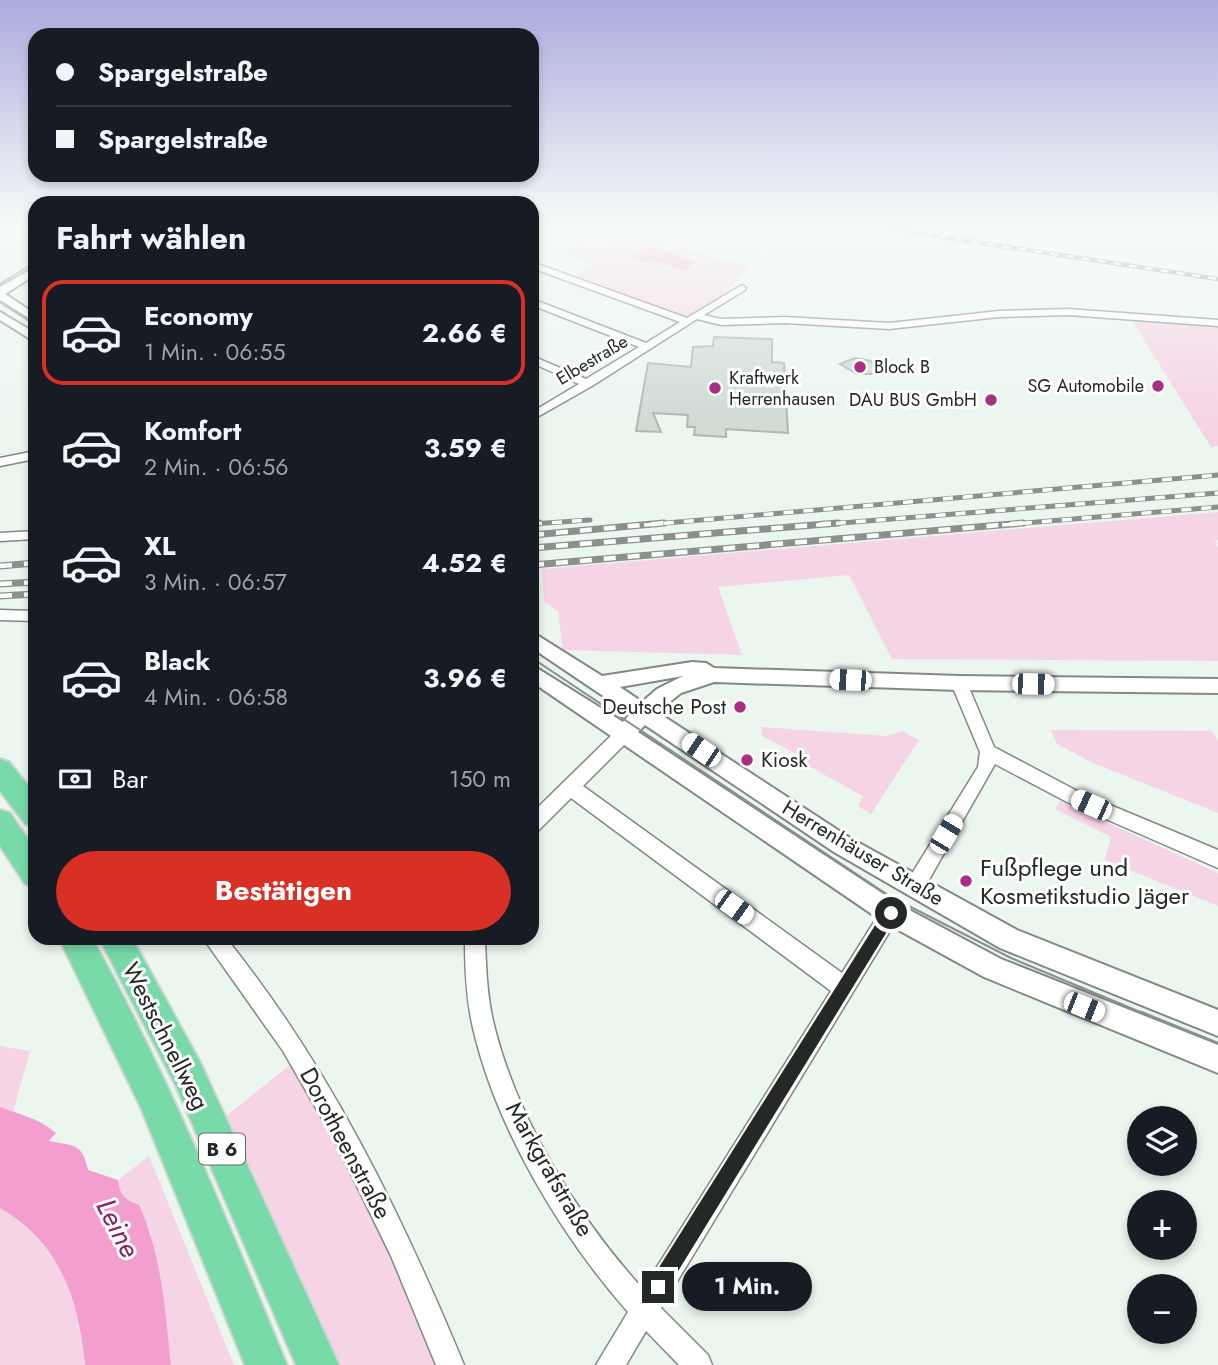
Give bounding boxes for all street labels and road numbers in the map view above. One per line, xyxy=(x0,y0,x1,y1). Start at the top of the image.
street label: Elbestraße xyxy=(551,328,633,392)
street label: Herrenhäuser Straße xyxy=(777,793,949,913)
street label: Westschnellweg xyxy=(114,956,218,1116)
street label: Dorotheenstraße xyxy=(291,1061,401,1225)
street label: Markgrafstraße xyxy=(497,1095,603,1243)
road number: B 6 xyxy=(199,1134,245,1164)

